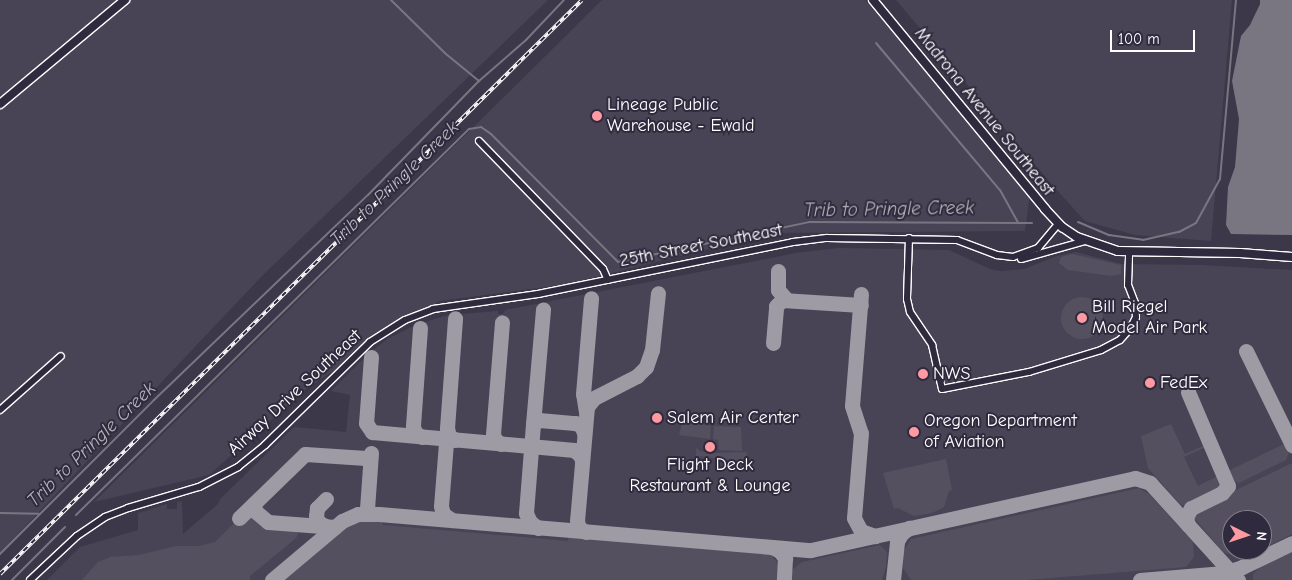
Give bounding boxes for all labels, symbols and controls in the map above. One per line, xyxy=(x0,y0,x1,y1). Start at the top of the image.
scale bar xyxy=(1112,20,1197,52)
street label: Madrona Avenue Southeast xyxy=(909,23,1059,201)
text: 100 m xyxy=(1118,30,1160,48)
place label: Lineage Public Warehouse - Ewald xyxy=(607,95,755,138)
marker: Lineage Public Warehouse - Ewald xyxy=(591,110,603,122)
water label: Trib to Pringle Creek xyxy=(326,117,464,251)
water label: Trib to Pringle Creek xyxy=(804,197,974,223)
street label: 25th Street Southeast xyxy=(618,220,784,272)
place label: Bill Riegel Model Air Park xyxy=(1092,297,1207,340)
marker: Bill Riegel Model Air Park xyxy=(1076,312,1088,324)
street label: Airway Drive Southeast xyxy=(224,326,366,460)
place label: NWS xyxy=(933,363,970,385)
marker: NWS xyxy=(917,368,929,380)
place label: FedEx xyxy=(1160,372,1207,394)
marker: FedEx xyxy=(1144,377,1156,389)
water label: Trib to Pringle Creek xyxy=(23,378,161,512)
place label: Salem Air Center xyxy=(667,407,799,429)
place label: Oregon Department of Aviation xyxy=(924,411,1077,454)
marker: Salem Air Center xyxy=(651,412,663,424)
marker: Oregon Department of Aviation xyxy=(908,426,920,438)
marker: Flight Deck Restaurant & Lounge xyxy=(704,441,716,453)
place label: Flight Deck Restaurant & Lounge xyxy=(630,455,790,498)
north arrow xyxy=(1222,510,1272,560)
text: N xyxy=(1253,531,1270,541)

